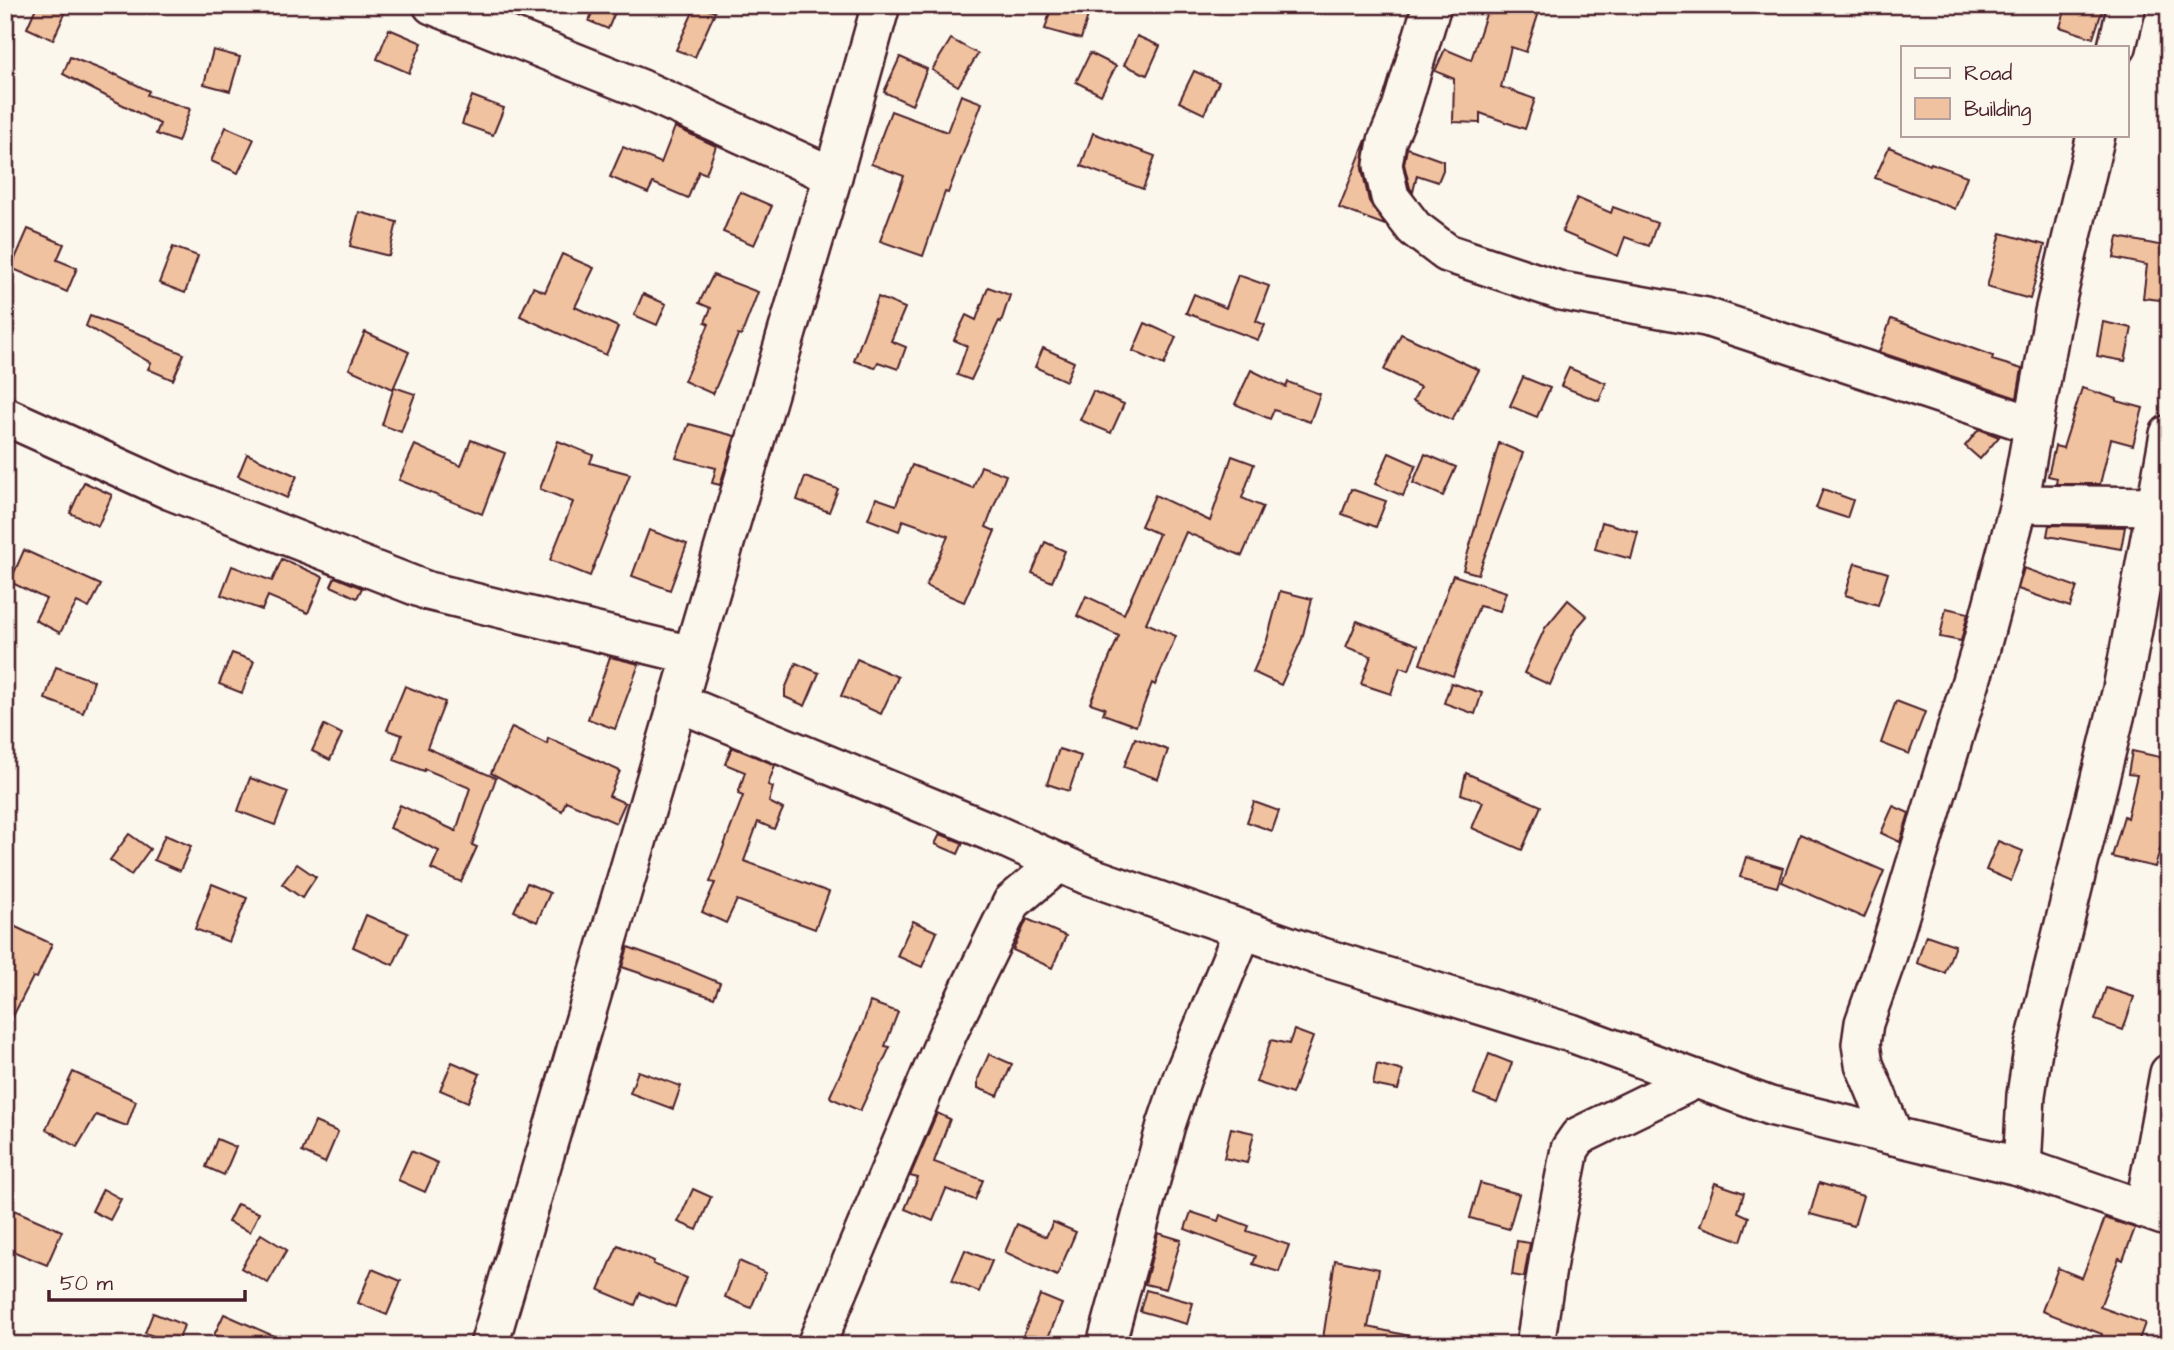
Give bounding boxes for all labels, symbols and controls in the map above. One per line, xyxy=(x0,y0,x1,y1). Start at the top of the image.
legend xyxy=(1901,46,2128,136)
text: Road xyxy=(1964,59,2012,88)
text: Building xyxy=(1964,95,2032,126)
scale bar xyxy=(49,1259,245,1303)
text: 50 m xyxy=(60,1269,114,1298)

